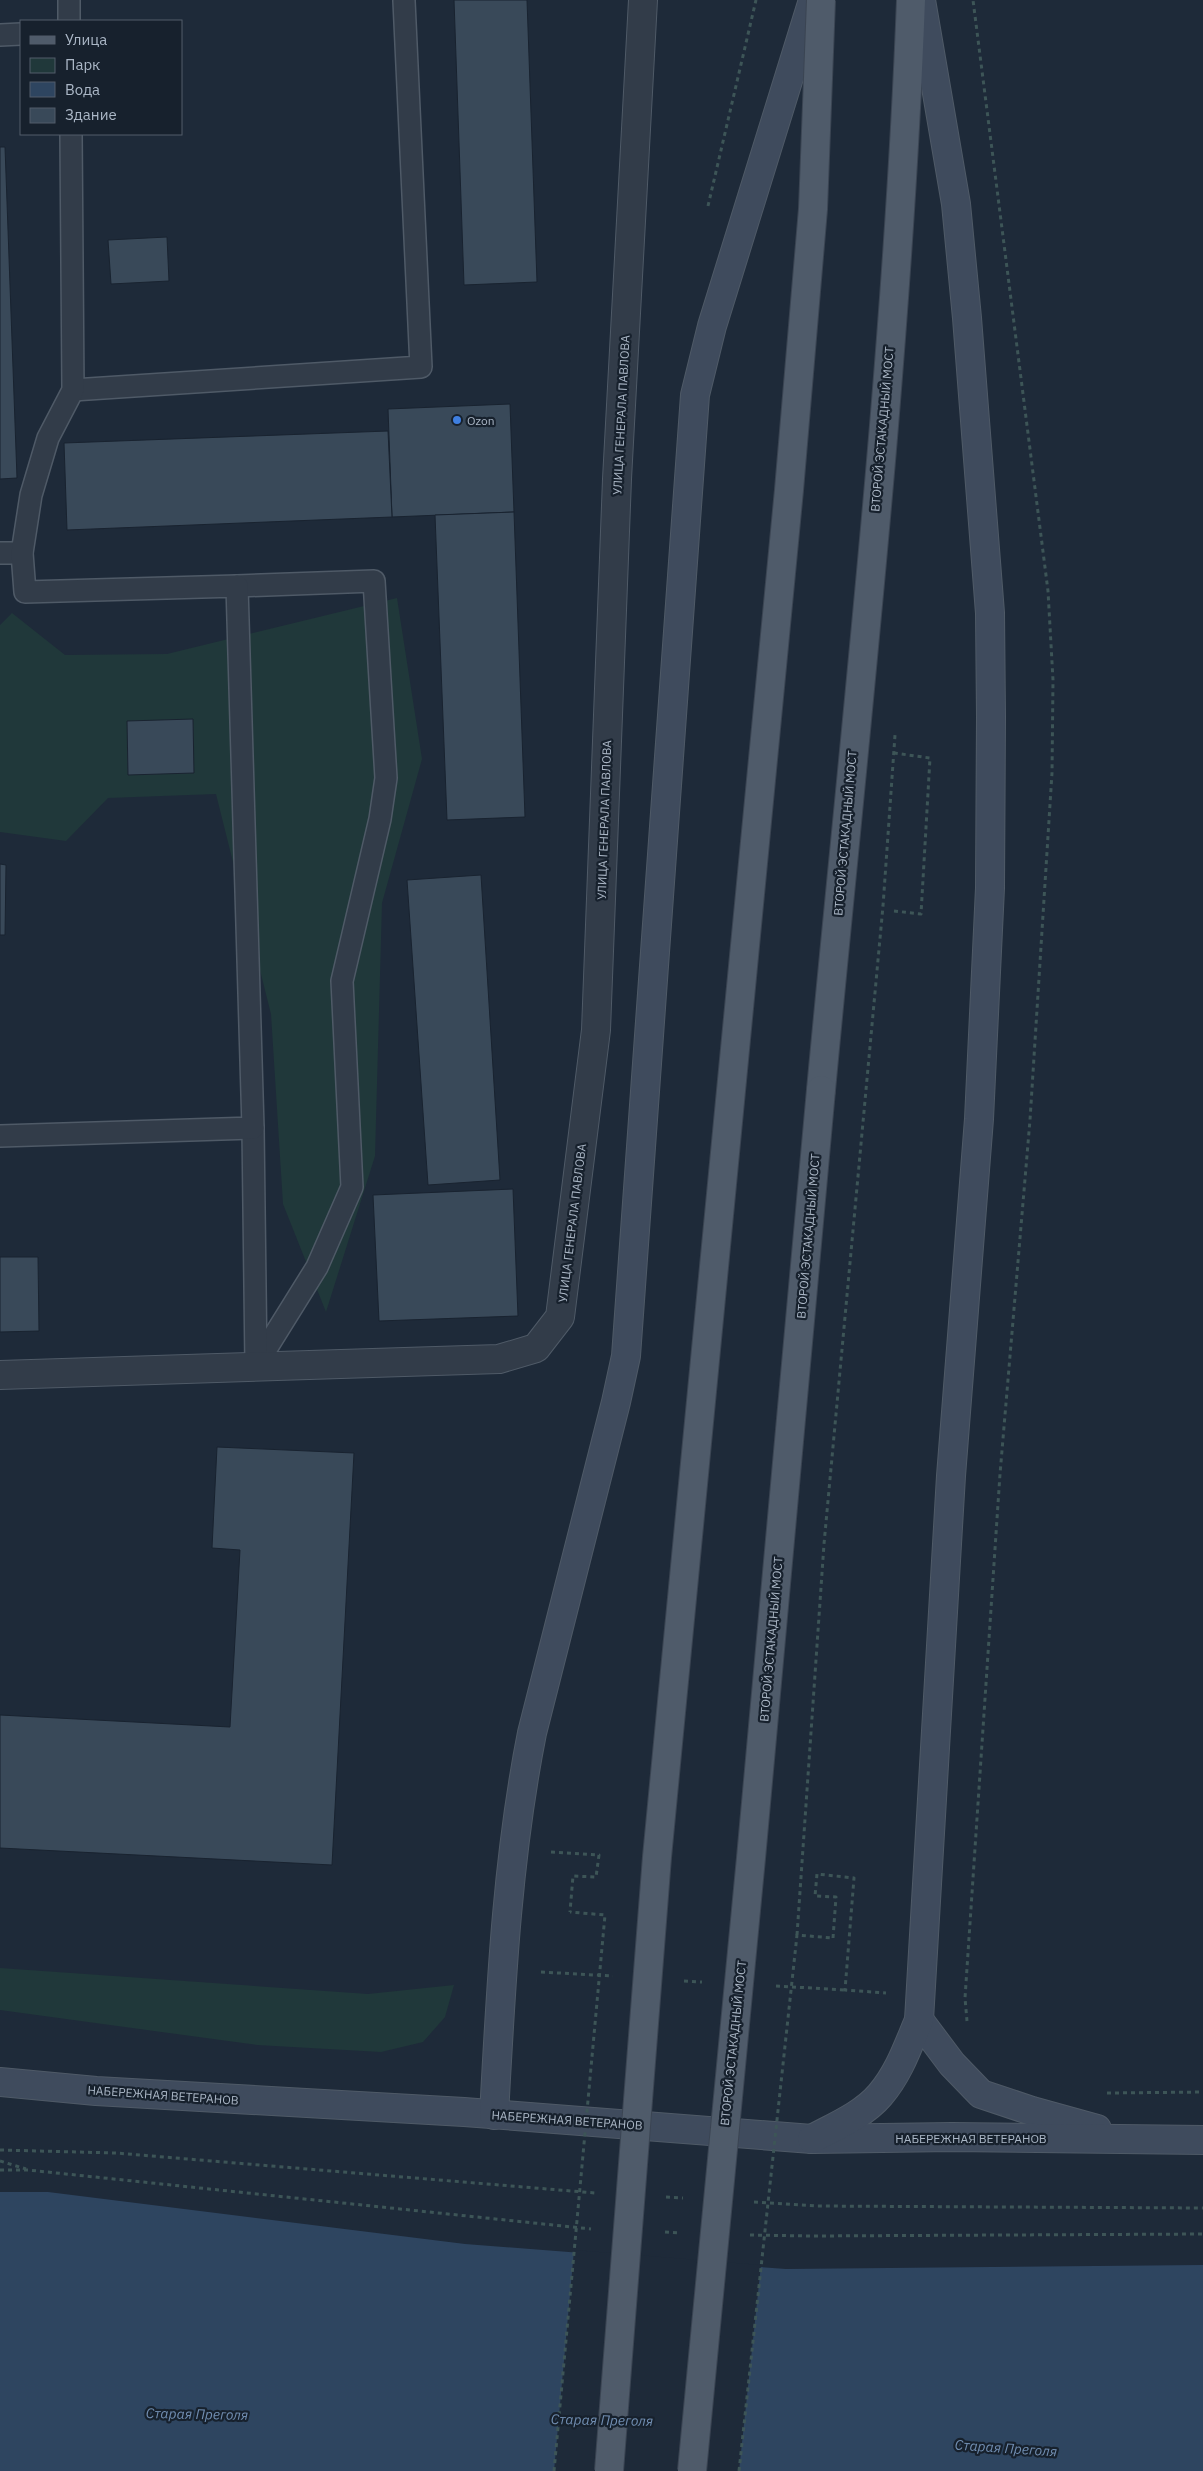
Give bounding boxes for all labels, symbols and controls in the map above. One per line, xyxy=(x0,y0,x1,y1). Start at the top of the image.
legend xyxy=(20,20,182,135)
text: Улица xyxy=(65,30,107,49)
text: Парк xyxy=(65,55,100,74)
text: Вода xyxy=(65,80,100,99)
text: Здание xyxy=(65,105,117,124)
street label: УЛИЦА ГЕНЕРАЛА ПАВЛОВА xyxy=(609,334,633,495)
street label: ВТОРОЙ ЭСТАКАДНЫЙ МОСТ xyxy=(867,346,897,512)
place label: Ozon xyxy=(467,413,494,428)
marker: Ozon xyxy=(451,414,463,426)
street label: УЛИЦА ГЕНЕРАЛА ПАВЛОВА xyxy=(594,739,614,900)
street label: ВТОРОЙ ЭСТАКАДНЫЙ МОСТ xyxy=(830,750,860,916)
street label: УЛИЦА ГЕНЕРАЛА ПАВЛОВА xyxy=(555,1142,589,1303)
street label: ВТОРОЙ ЭСТАКАДНЫЙ МОСТ xyxy=(793,1153,823,1319)
street label: ВТОРОЙ ЭСТАКАДНЫЙ МОСТ xyxy=(756,1556,786,1722)
street label: ВТОРОЙ ЭСТАКАДНЫЙ МОСТ xyxy=(717,1960,749,2126)
street label: НАБЕРЕЖНАЯ ВЕТЕРАНОВ xyxy=(87,2082,239,2108)
street label: НАБЕРЕЖНАЯ ВЕТЕРАНОВ xyxy=(491,2107,643,2133)
street label: НАБЕРЕЖНАЯ ВЕТЕРАНОВ xyxy=(895,2131,1047,2146)
water label: Старая Преголя xyxy=(146,2404,248,2424)
water label: Старая Преголя xyxy=(551,2410,653,2430)
water label: Старая Преголя xyxy=(954,2435,1058,2461)

